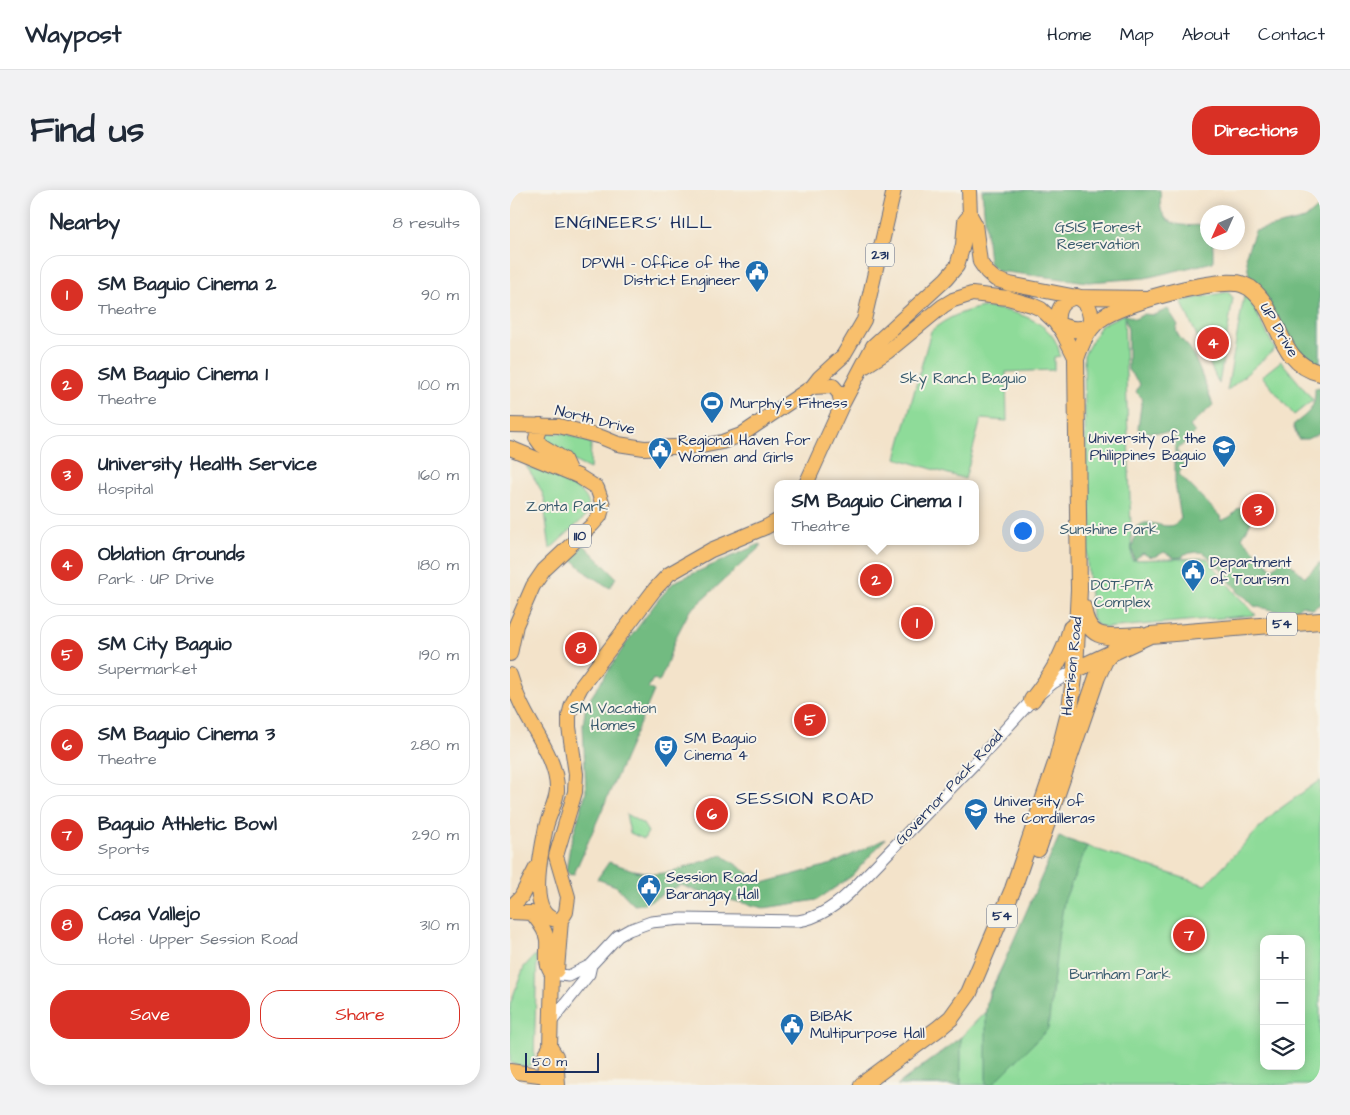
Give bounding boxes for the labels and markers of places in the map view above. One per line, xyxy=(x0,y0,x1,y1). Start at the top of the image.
place label: DPWH - Office of the District Engineer xyxy=(582,253,740,292)
public building icon: DPWH - Office of the District Engineer xyxy=(744,259,770,293)
pin: 4 xyxy=(1197,324,1229,362)
sports icon: Murphy's Fitness xyxy=(699,390,725,424)
place label: Murphy's Fitness xyxy=(730,393,848,415)
place label: University of the Philippines Baguio xyxy=(1089,428,1207,467)
place label: Regional Haven for Women and Girls xyxy=(678,430,810,468)
school or university icon: University of the Philippines Baguio xyxy=(1211,434,1237,468)
public building icon: Regional Haven for Women and Girls xyxy=(647,436,673,470)
pin: 3 xyxy=(1242,491,1274,529)
place label: Department of Tourism xyxy=(1210,552,1292,590)
public building icon: Department of Tourism xyxy=(1180,558,1206,592)
pin: 2 xyxy=(860,561,892,599)
pin: 1 xyxy=(901,604,933,642)
pin: 8 xyxy=(565,629,597,667)
pin: 5 xyxy=(794,701,826,739)
place label: SM Baguio Cinema 4 xyxy=(684,728,757,766)
theatre icon: SM Baguio Cinema 4 xyxy=(653,734,679,768)
place label: University of the Cordilleras xyxy=(994,791,1096,829)
pin: 6 xyxy=(696,795,728,833)
school or university icon: University of the Cordilleras xyxy=(963,797,989,831)
place label: Session Road Barangay Hall xyxy=(666,867,759,906)
public building icon: Session Road Barangay Hall xyxy=(636,873,662,907)
pin: 7 xyxy=(1173,916,1205,954)
place label: BIBAK Multipurpose Hall xyxy=(810,1006,925,1044)
public building icon: BIBAK Multipurpose Hall xyxy=(779,1012,805,1046)

